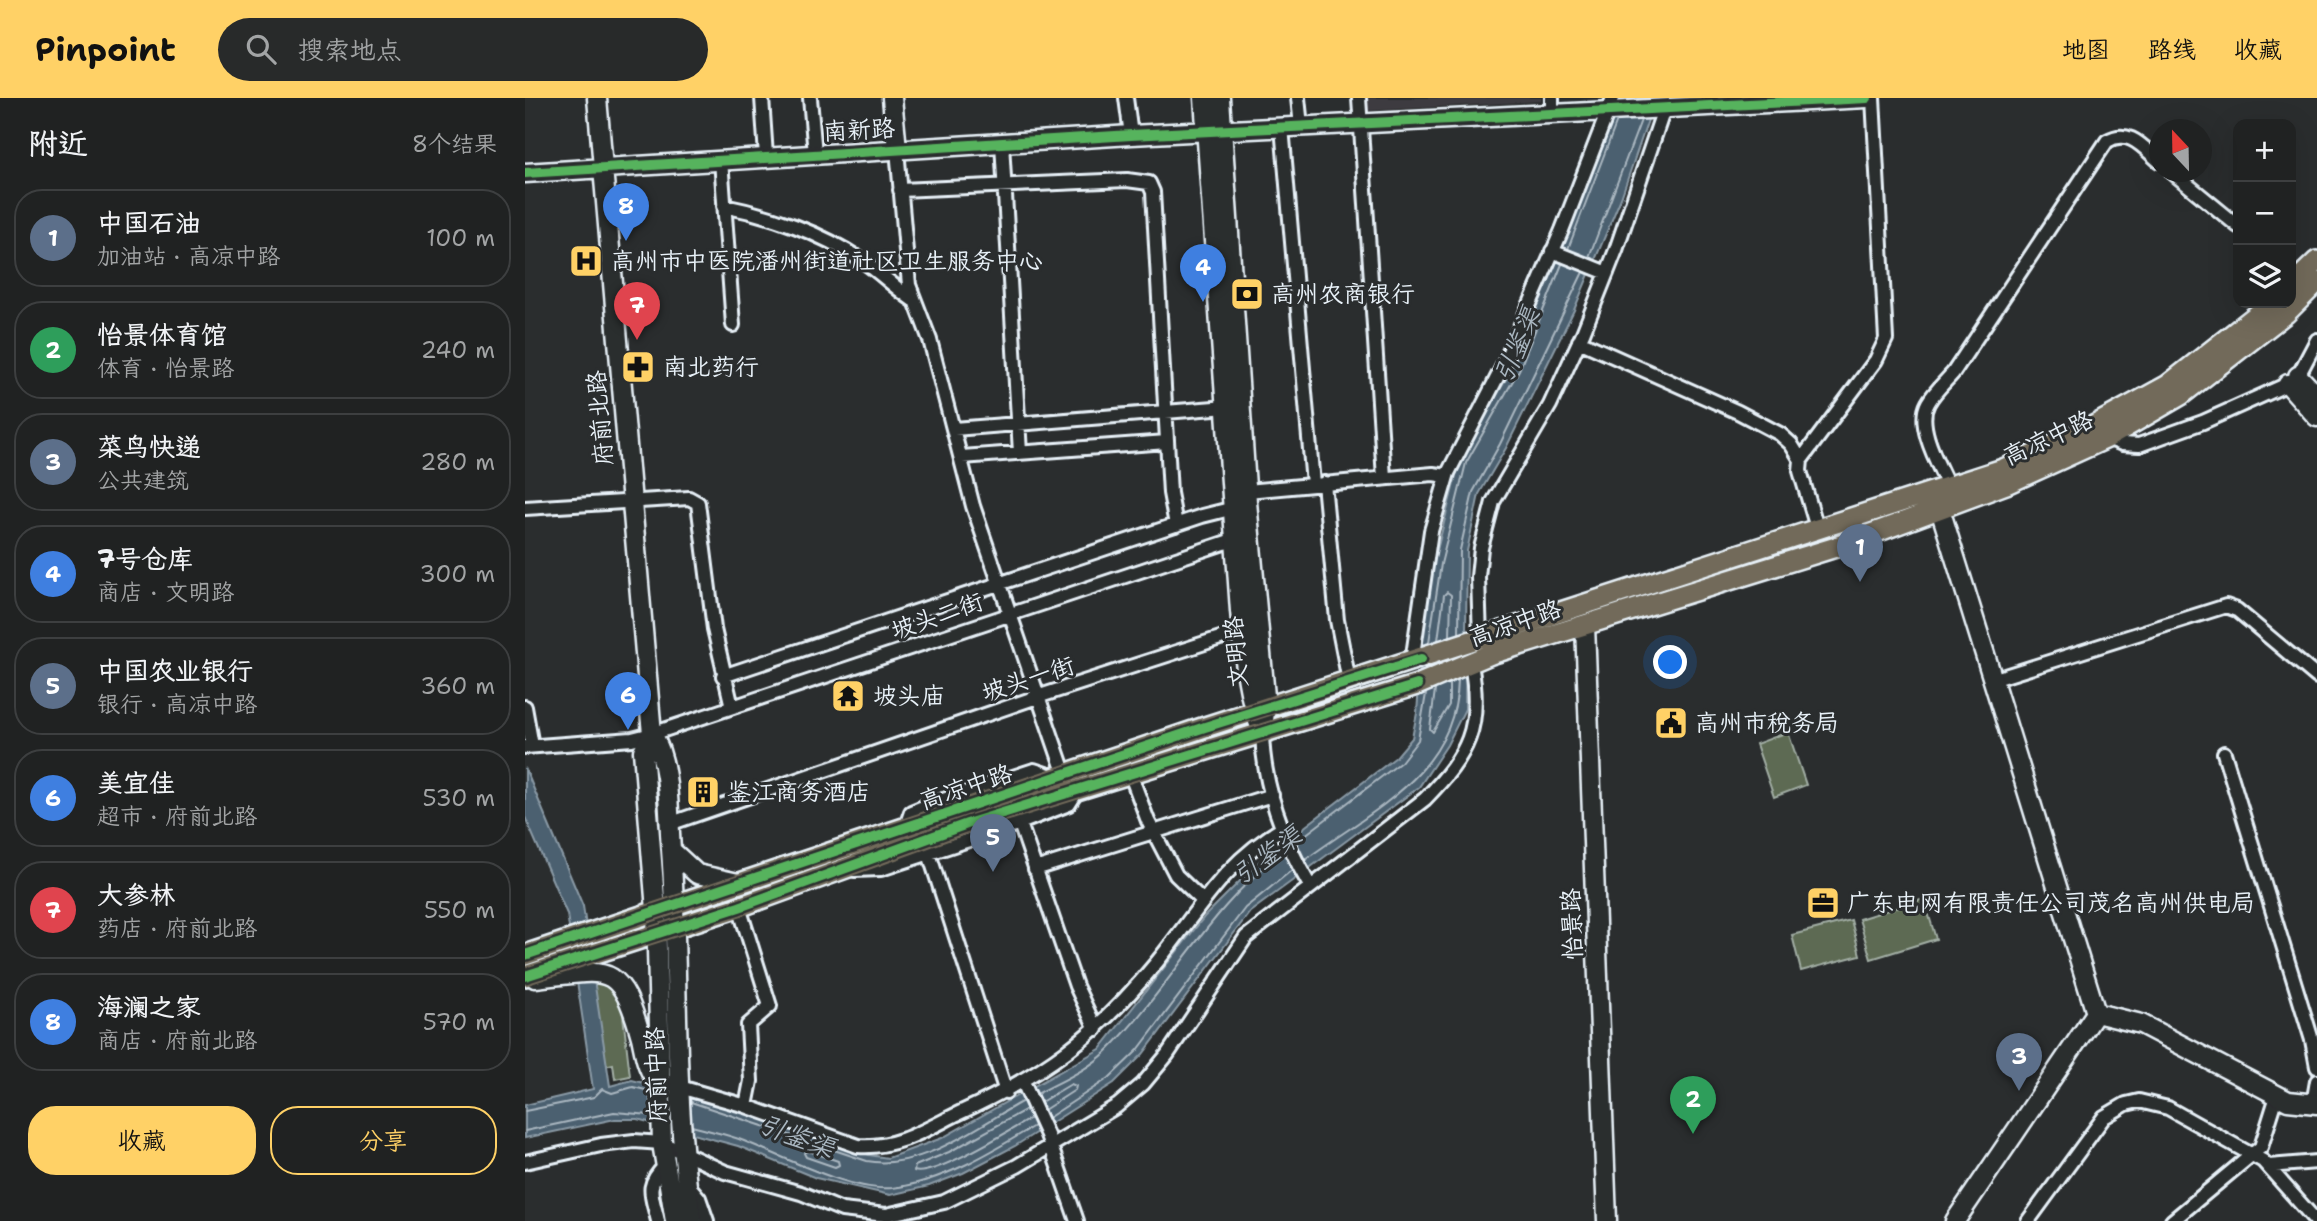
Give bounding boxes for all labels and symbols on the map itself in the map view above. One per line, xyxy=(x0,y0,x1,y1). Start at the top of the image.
street label: 南新路 xyxy=(822,112,896,148)
north arrow xyxy=(2149,119,2212,182)
pin: 8 xyxy=(603,183,649,241)
hospital icon: 高州市中医院潘州街道社区卫生服务中心 xyxy=(567,242,605,280)
pin: 4 xyxy=(1180,244,1226,302)
place label: 高州市中医院潘州街道社区卫生服务中心 xyxy=(611,245,1043,277)
bank icon: 高州农商银行 xyxy=(1228,275,1266,313)
place label: 高州农商银行 xyxy=(1271,278,1415,310)
pin: 7 xyxy=(614,282,660,340)
water label: 引鉴渠 xyxy=(1485,300,1549,388)
pharmacy icon: 南北药行 xyxy=(619,348,657,386)
place label: 南北药行 xyxy=(663,351,759,383)
street label: 府前北路 xyxy=(580,369,620,467)
street label: 高凉中路 xyxy=(1998,403,2098,473)
pin: 1 xyxy=(1837,524,1883,582)
street label: 坡头二街 xyxy=(886,585,988,647)
street label: 高凉中路 xyxy=(1464,592,1566,654)
street label: 文明路 xyxy=(1217,615,1255,689)
your location xyxy=(1653,645,1687,679)
street label: 坡头一街 xyxy=(977,649,1079,709)
pin: 6 xyxy=(605,672,651,730)
temple icon: 坡头庙 xyxy=(829,677,867,715)
place label: 坡头庙 xyxy=(873,680,945,712)
public building icon: 高州市税务局 xyxy=(1652,704,1690,742)
place label: 高州市税务局 xyxy=(1695,707,1839,739)
street label: 高凉中路 xyxy=(915,757,1017,817)
building icon: 鉴江商务酒店 xyxy=(684,773,722,811)
place label: 鉴江商务酒店 xyxy=(727,776,871,808)
pin: 5 xyxy=(970,814,1016,872)
water label: 引鉴渠 xyxy=(1225,816,1310,892)
office icon: 广东电网有限责任公司茂名高州供电局 xyxy=(1804,884,1842,922)
street label: 怡景路 xyxy=(1555,887,1589,961)
place label: 广东电网有限责任公司茂名高州供电局 xyxy=(1847,887,2255,919)
street label: 府前中路 xyxy=(638,1026,674,1124)
pin: 3 xyxy=(1996,1033,2042,1091)
pin: 2 xyxy=(1670,1076,1716,1134)
water label: 引鉴渠 xyxy=(755,1106,842,1166)

